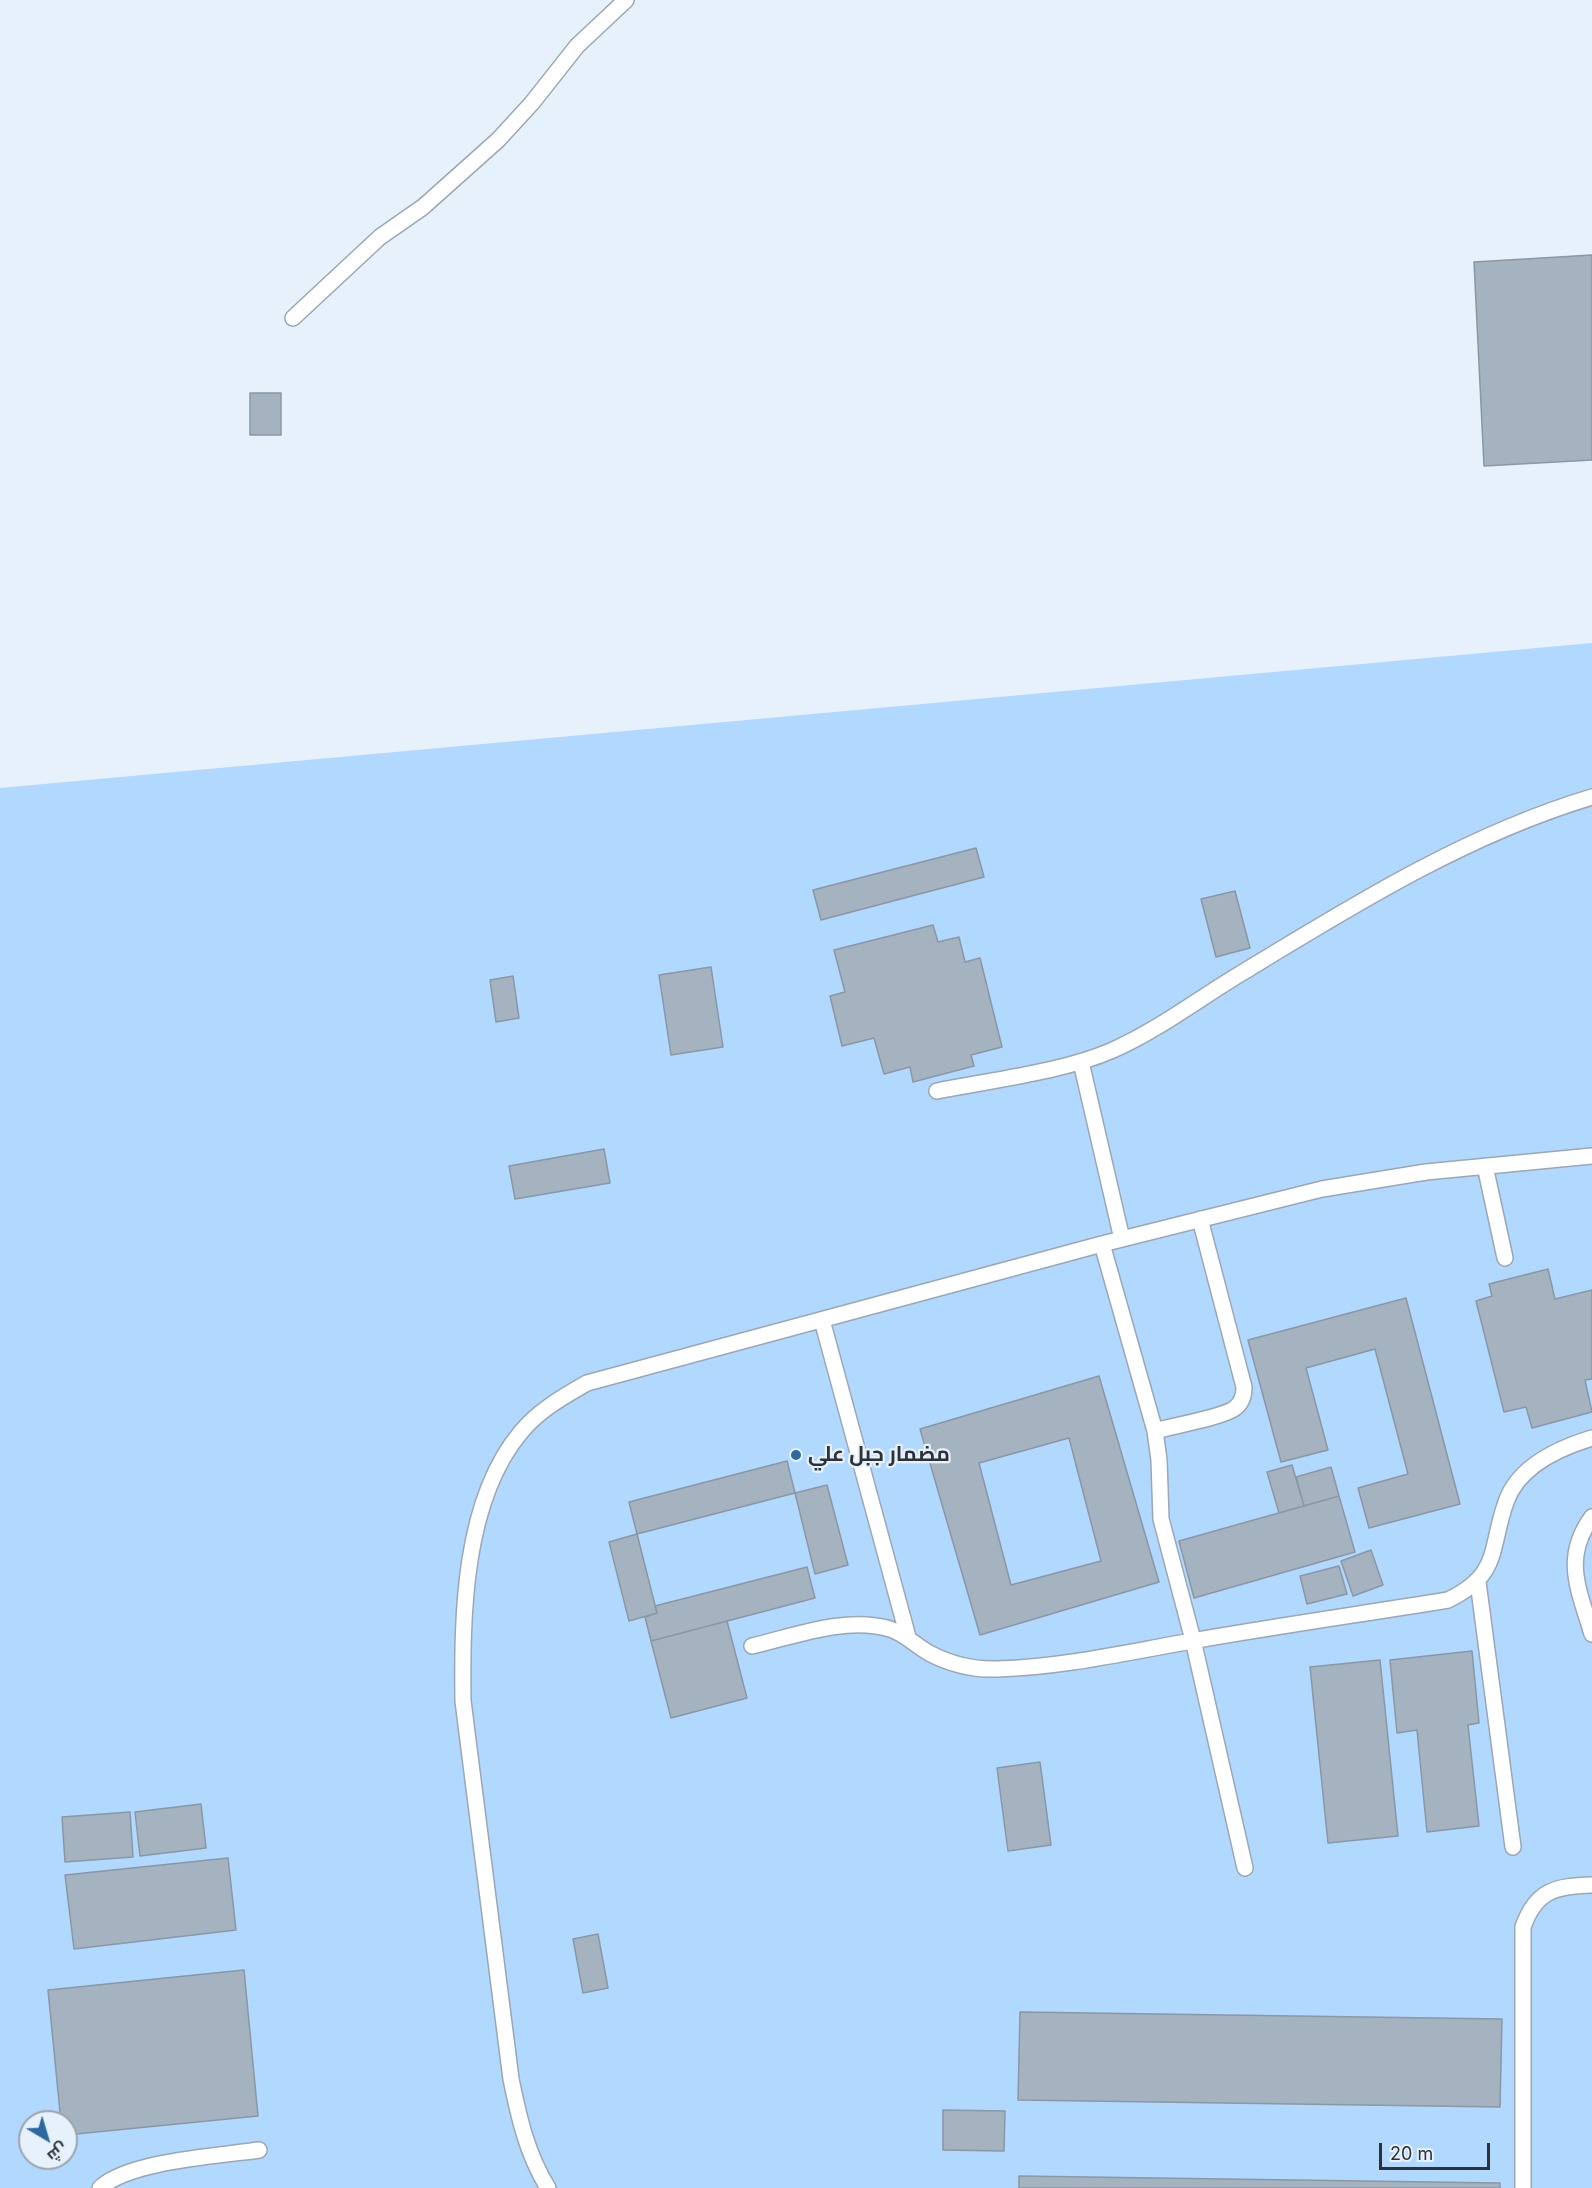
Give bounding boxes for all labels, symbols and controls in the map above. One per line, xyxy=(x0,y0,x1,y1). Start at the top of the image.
place label: مضمار جبل علي xyxy=(808,1442,950,1468)
marker: مضمار جبل علي xyxy=(789,1448,803,1462)
north arrow xyxy=(18,2110,78,2170)
scale bar xyxy=(1382,2131,1493,2169)
text: ش xyxy=(44,2138,72,2167)
text: 20 m xyxy=(1390,2143,1433,2164)

